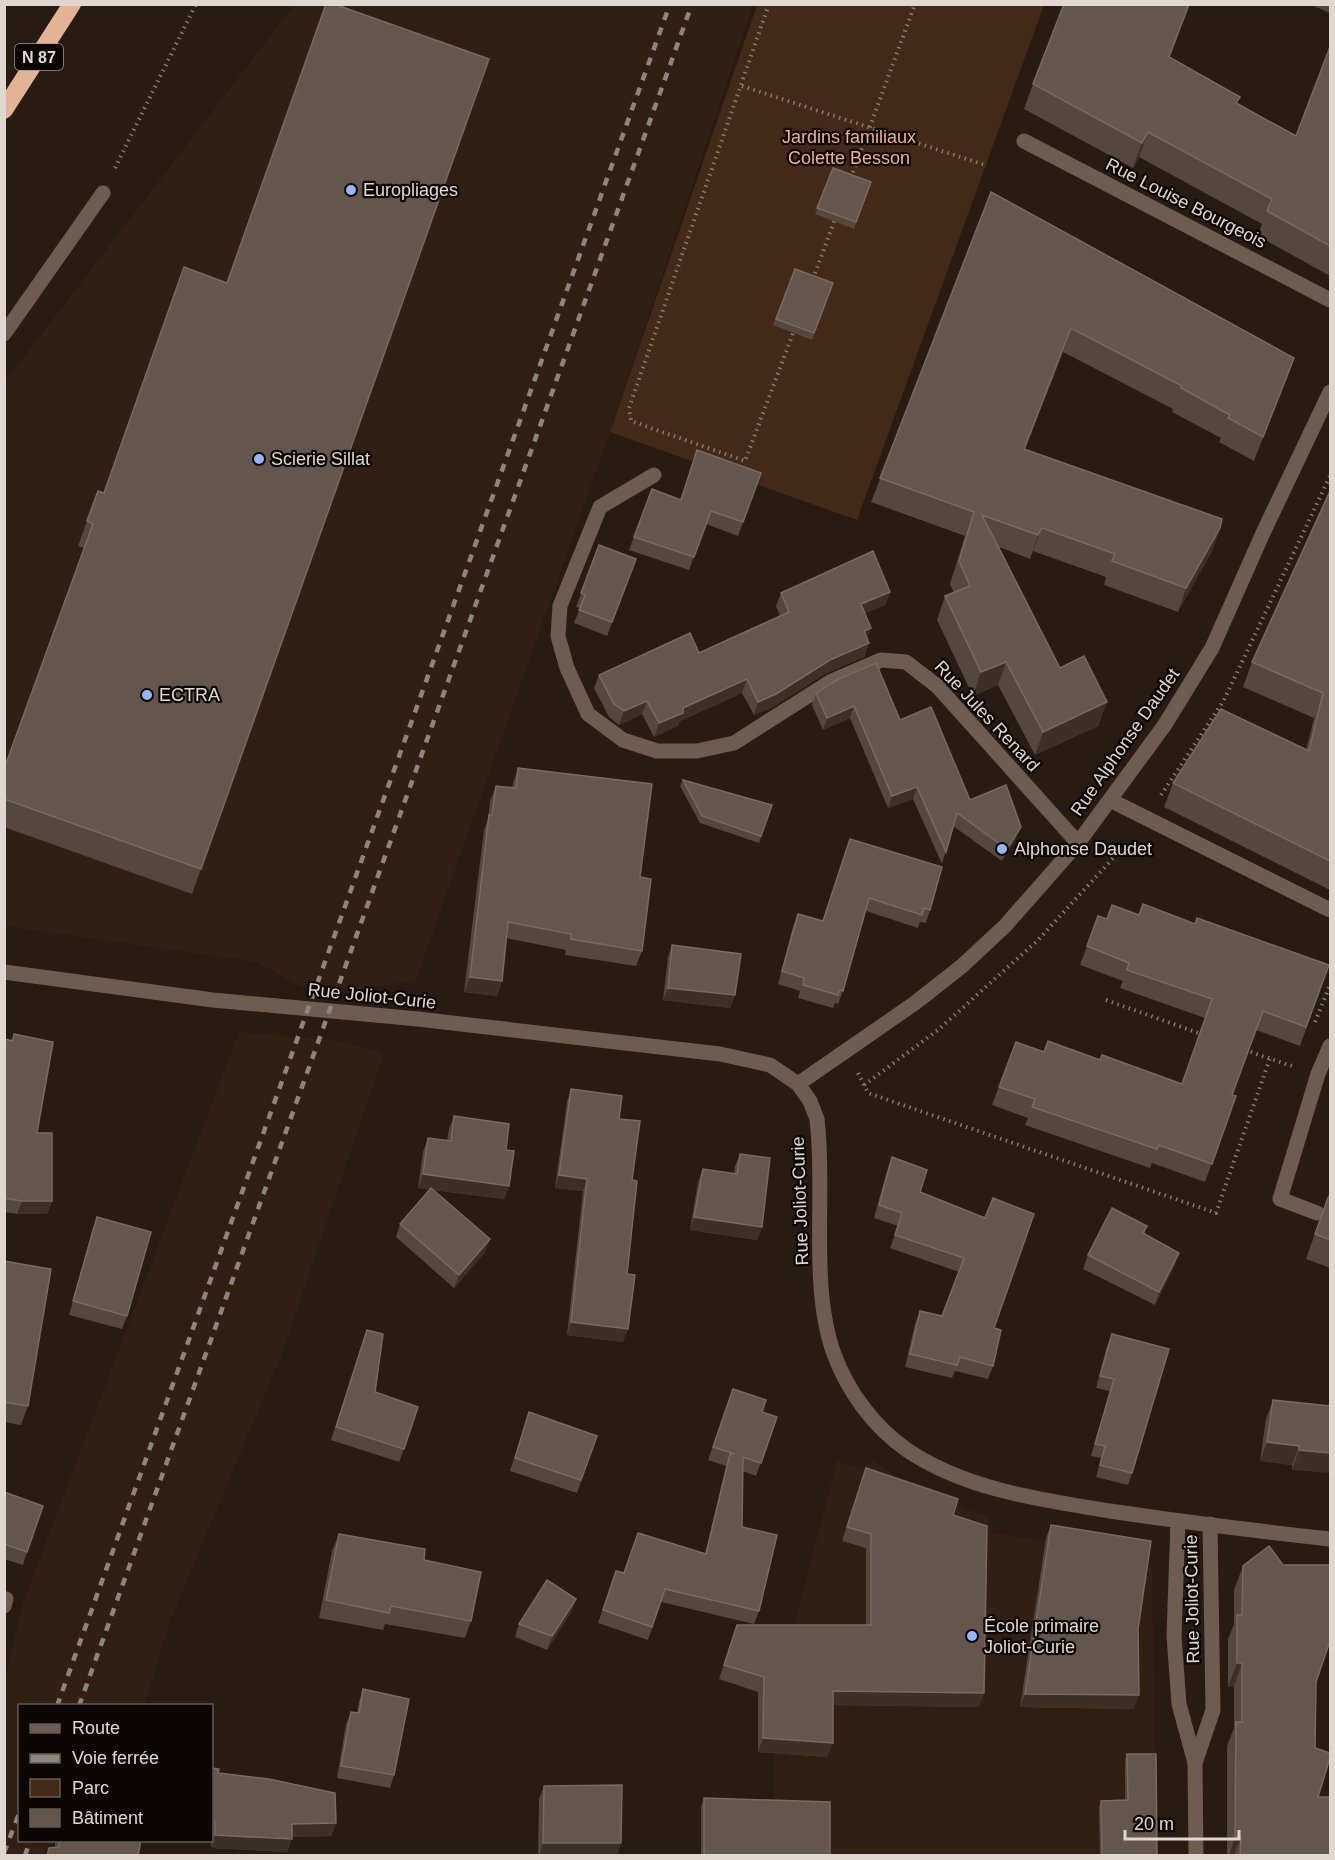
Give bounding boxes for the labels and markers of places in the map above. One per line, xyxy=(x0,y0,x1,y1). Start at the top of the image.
place label: Europliages xyxy=(363,180,458,200)
marker: Europliages xyxy=(344,183,358,197)
place label: Scierie Sillat xyxy=(271,449,370,469)
marker: Scierie Sillat xyxy=(252,452,266,466)
place label: ECTRA xyxy=(159,685,220,705)
marker: ECTRA xyxy=(140,688,154,702)
place label: Alphonse Daudet xyxy=(1014,839,1152,859)
marker: Alphonse Daudet xyxy=(995,842,1009,856)
place label: École primaire Joliot-Curie xyxy=(984,1616,1099,1657)
marker: École primaire Joliot-Curie xyxy=(965,1629,979,1643)

